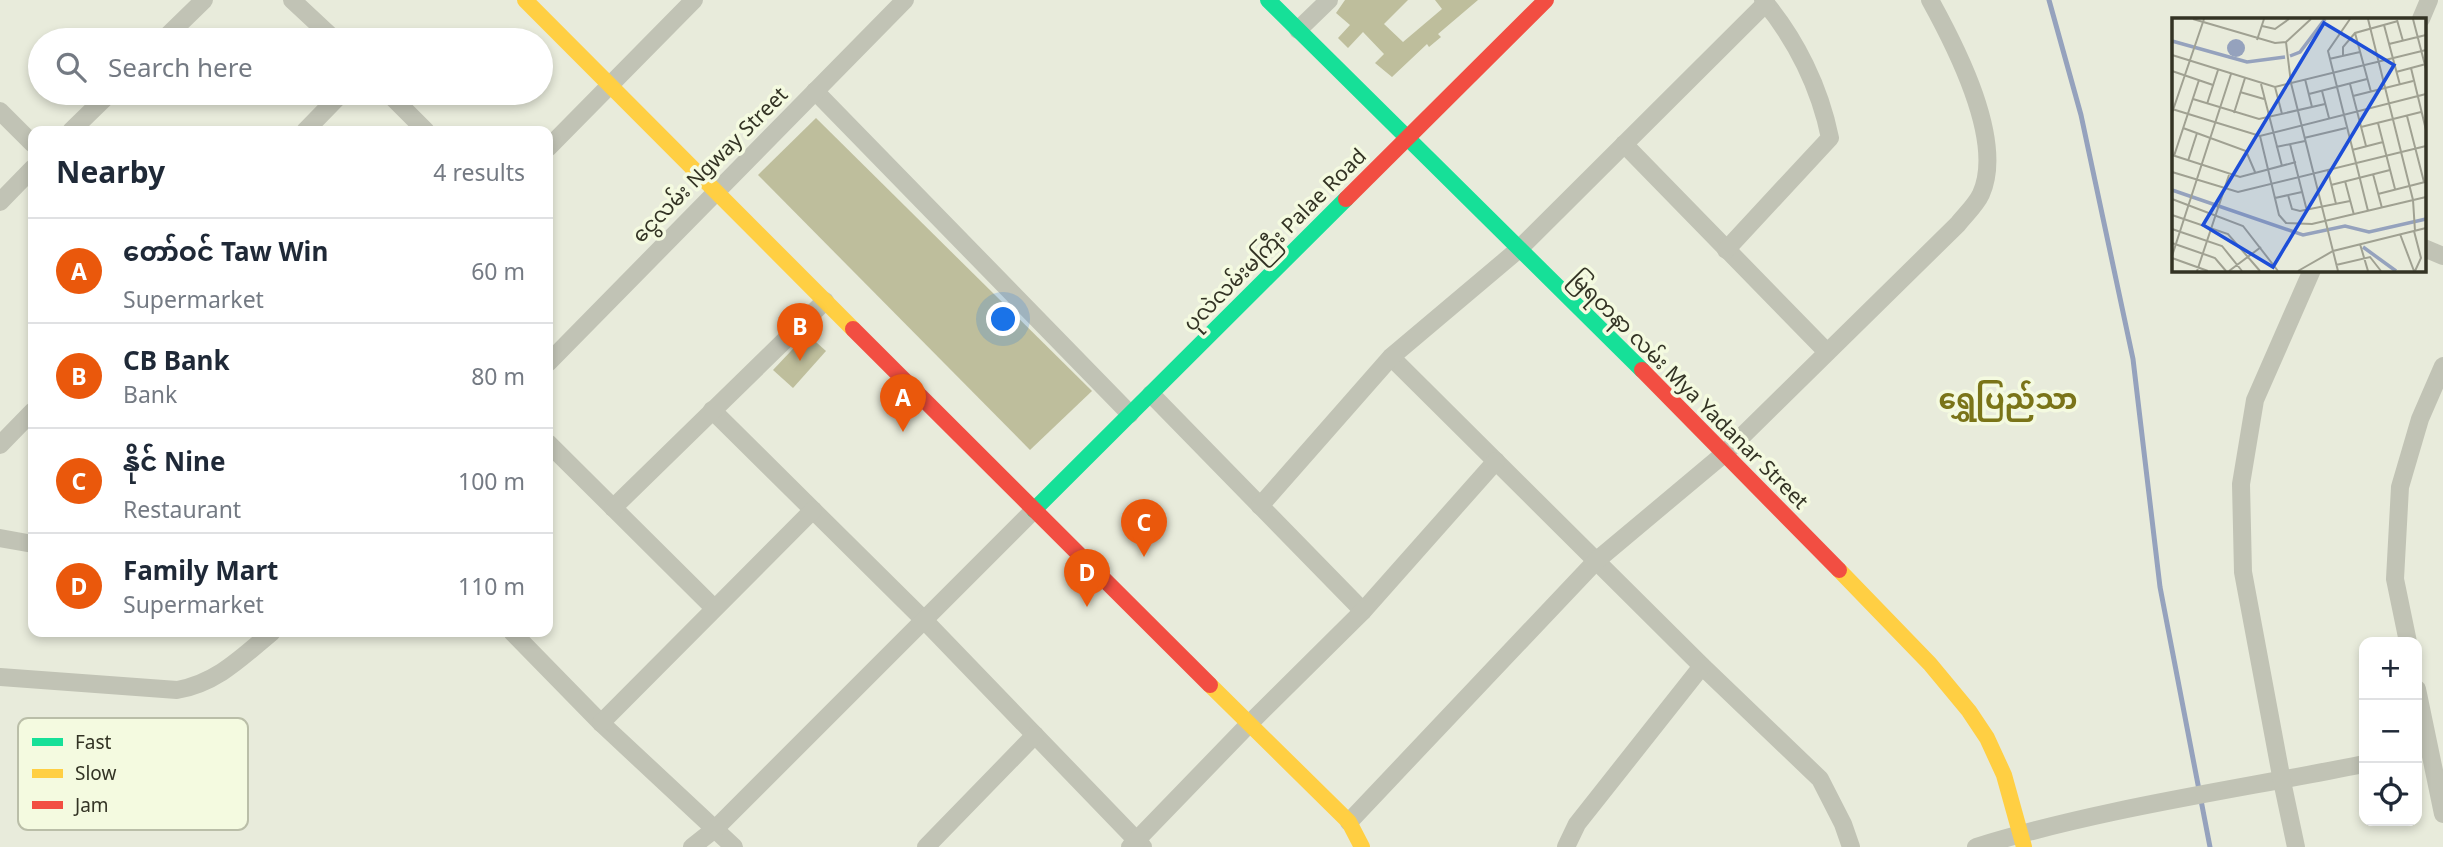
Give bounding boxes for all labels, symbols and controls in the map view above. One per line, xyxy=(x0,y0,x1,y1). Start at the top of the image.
inset map xyxy=(2172,18,2426,271)
search box xyxy=(28,28,553,105)
icon: search xyxy=(52,48,90,86)
text: Search here xyxy=(108,49,253,85)
street label: ငွေလမ်း Ngway Street xyxy=(625,79,796,250)
street label: ပုလဲလမ်းမကြီး Palae Road xyxy=(1176,141,1375,340)
text: Nearby xyxy=(56,151,165,192)
text: 4 results xyxy=(433,156,525,188)
text: တော်ဝင် Taw Win xyxy=(123,233,328,269)
text: A xyxy=(71,255,87,287)
text: 60 m xyxy=(471,255,525,287)
street label: မြရတနာ လမ်း Mya Yadanar Street xyxy=(1562,263,1816,518)
text: Supermarket xyxy=(123,283,264,315)
your location xyxy=(986,302,1020,336)
pin: B xyxy=(777,303,823,361)
text: CB Bank xyxy=(123,342,230,378)
text: B xyxy=(71,360,87,392)
text: 80 m xyxy=(471,360,525,392)
pin: A xyxy=(880,374,926,432)
text: Bank xyxy=(123,378,177,410)
district label: ရွှေပြည်သာ xyxy=(1938,379,2078,422)
text: နိုင် Nine xyxy=(123,443,225,479)
text: C xyxy=(72,465,86,497)
text: 100 m xyxy=(458,465,525,497)
text: Restaurant xyxy=(123,493,241,525)
pin: C xyxy=(1121,499,1167,557)
pin: D xyxy=(1064,549,1110,607)
text: Family Mart xyxy=(123,552,278,588)
text: D xyxy=(71,570,87,602)
text: 110 m xyxy=(458,570,525,602)
text: Supermarket xyxy=(123,588,264,620)
map controls xyxy=(2359,637,2422,826)
button: + xyxy=(2359,637,2422,700)
button: − xyxy=(2359,700,2422,763)
legend xyxy=(18,718,248,830)
text: Fast xyxy=(75,729,112,755)
text: Slow xyxy=(75,760,116,786)
button: locate xyxy=(2359,763,2422,826)
text: Jam xyxy=(73,792,109,818)

